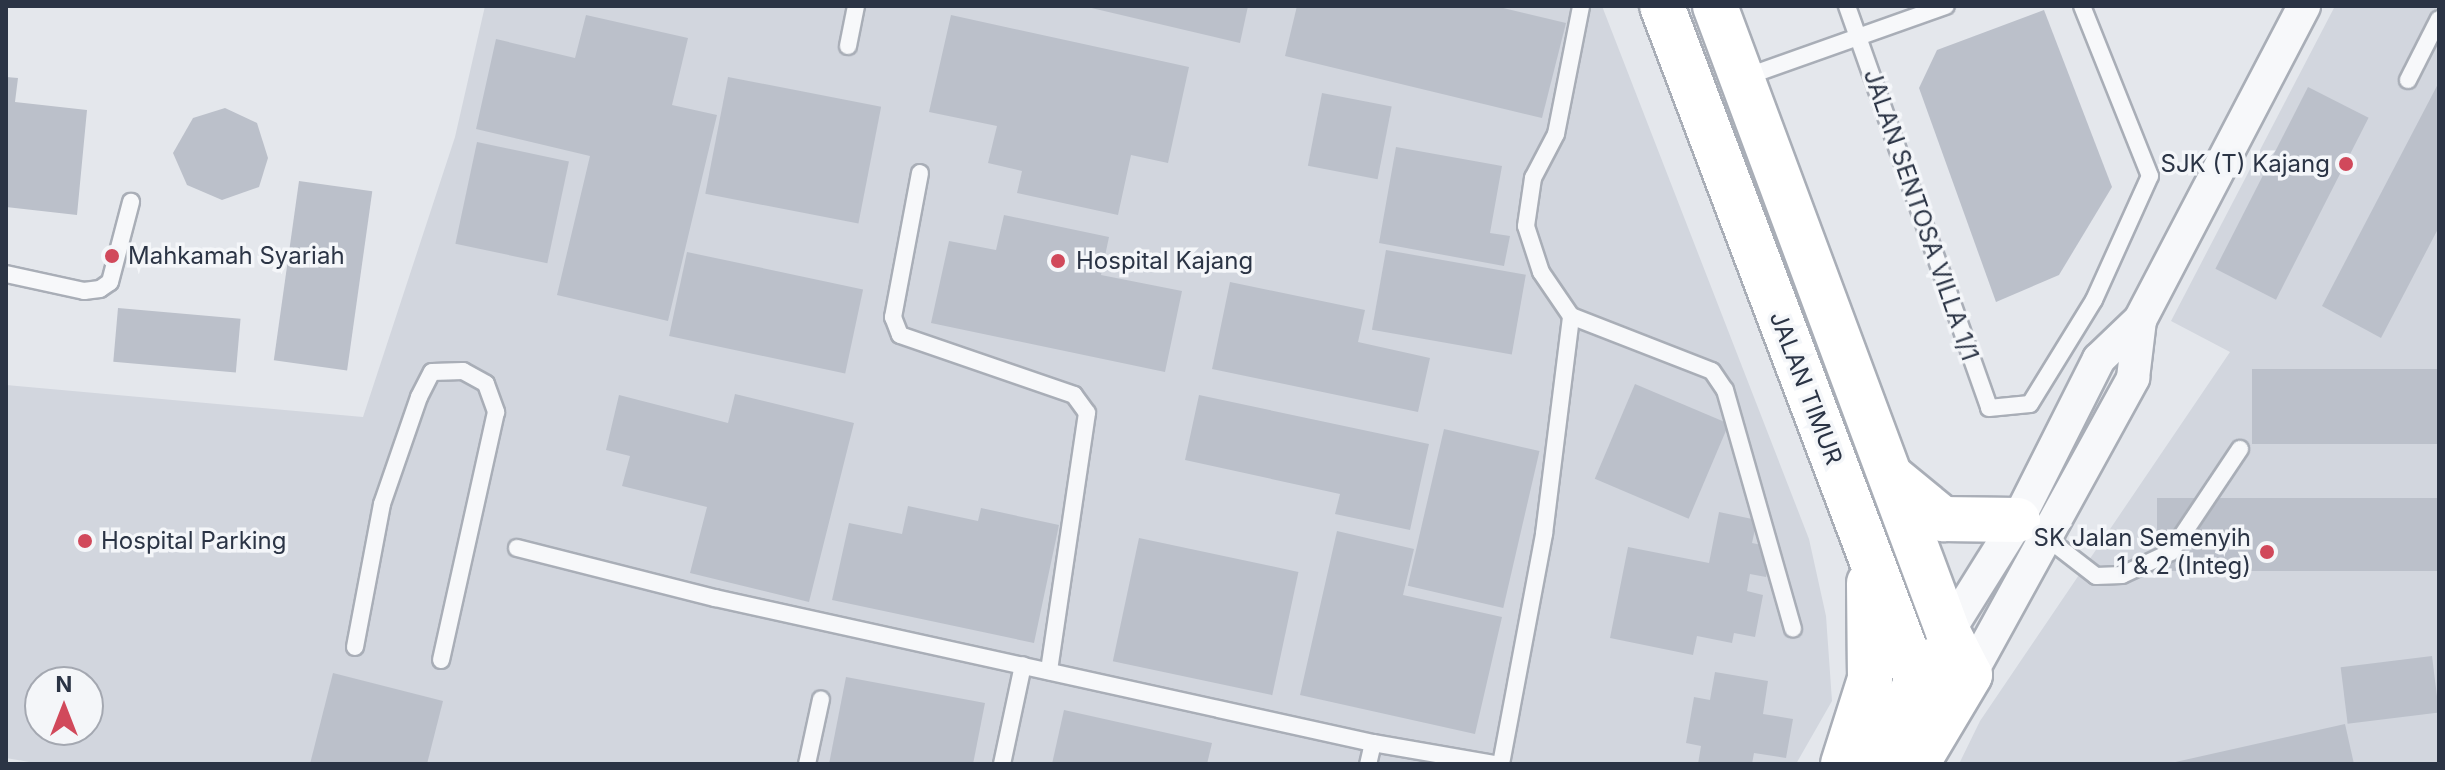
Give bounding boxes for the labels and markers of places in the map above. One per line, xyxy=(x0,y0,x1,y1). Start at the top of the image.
place label: SJK (T) Kajang xyxy=(2160,150,2330,178)
marker: SJK (T) Kajang xyxy=(2337,155,2355,173)
place label: Mahkamah Syariah xyxy=(128,242,345,270)
marker: Mahkamah Syariah xyxy=(103,247,121,265)
place label: Hospital Kajang xyxy=(1076,247,1253,275)
marker: Hospital Kajang xyxy=(1047,250,1069,272)
place label: SK Jalan Semenyih 1 & 2 (Integ) xyxy=(2034,524,2251,580)
place label: Hospital Parking xyxy=(101,527,287,555)
marker: Hospital Parking xyxy=(76,532,94,550)
marker: SK Jalan Semenyih 1 & 2 (Integ) xyxy=(2258,543,2276,561)

